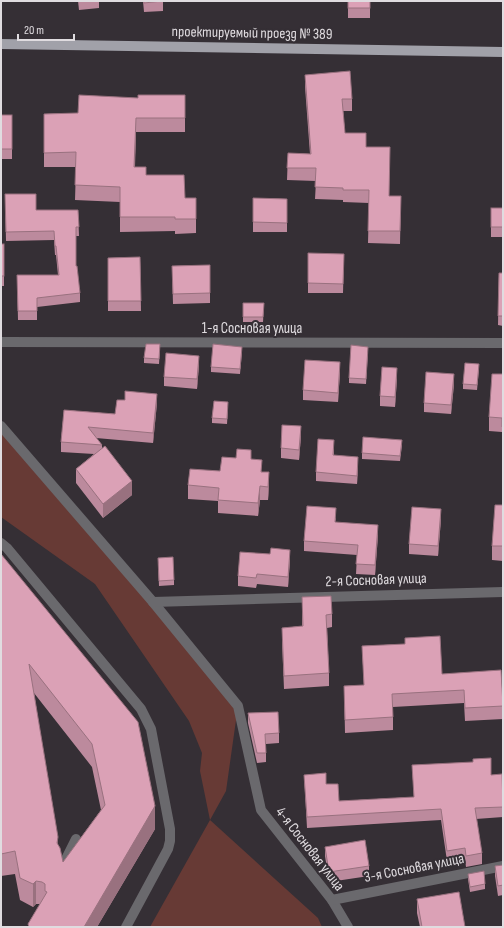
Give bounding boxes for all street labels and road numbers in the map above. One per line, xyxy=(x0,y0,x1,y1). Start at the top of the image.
street label: проектируемый проезд № 389 xyxy=(171,22,333,44)
street label: 1-я Сосновая улица xyxy=(202,319,302,338)
street label: 2-я Сосновая улица xyxy=(325,569,427,591)
street label: 4-я Сосновая улица xyxy=(271,803,349,895)
street label: 3-я Сосновая улица xyxy=(362,849,466,887)

